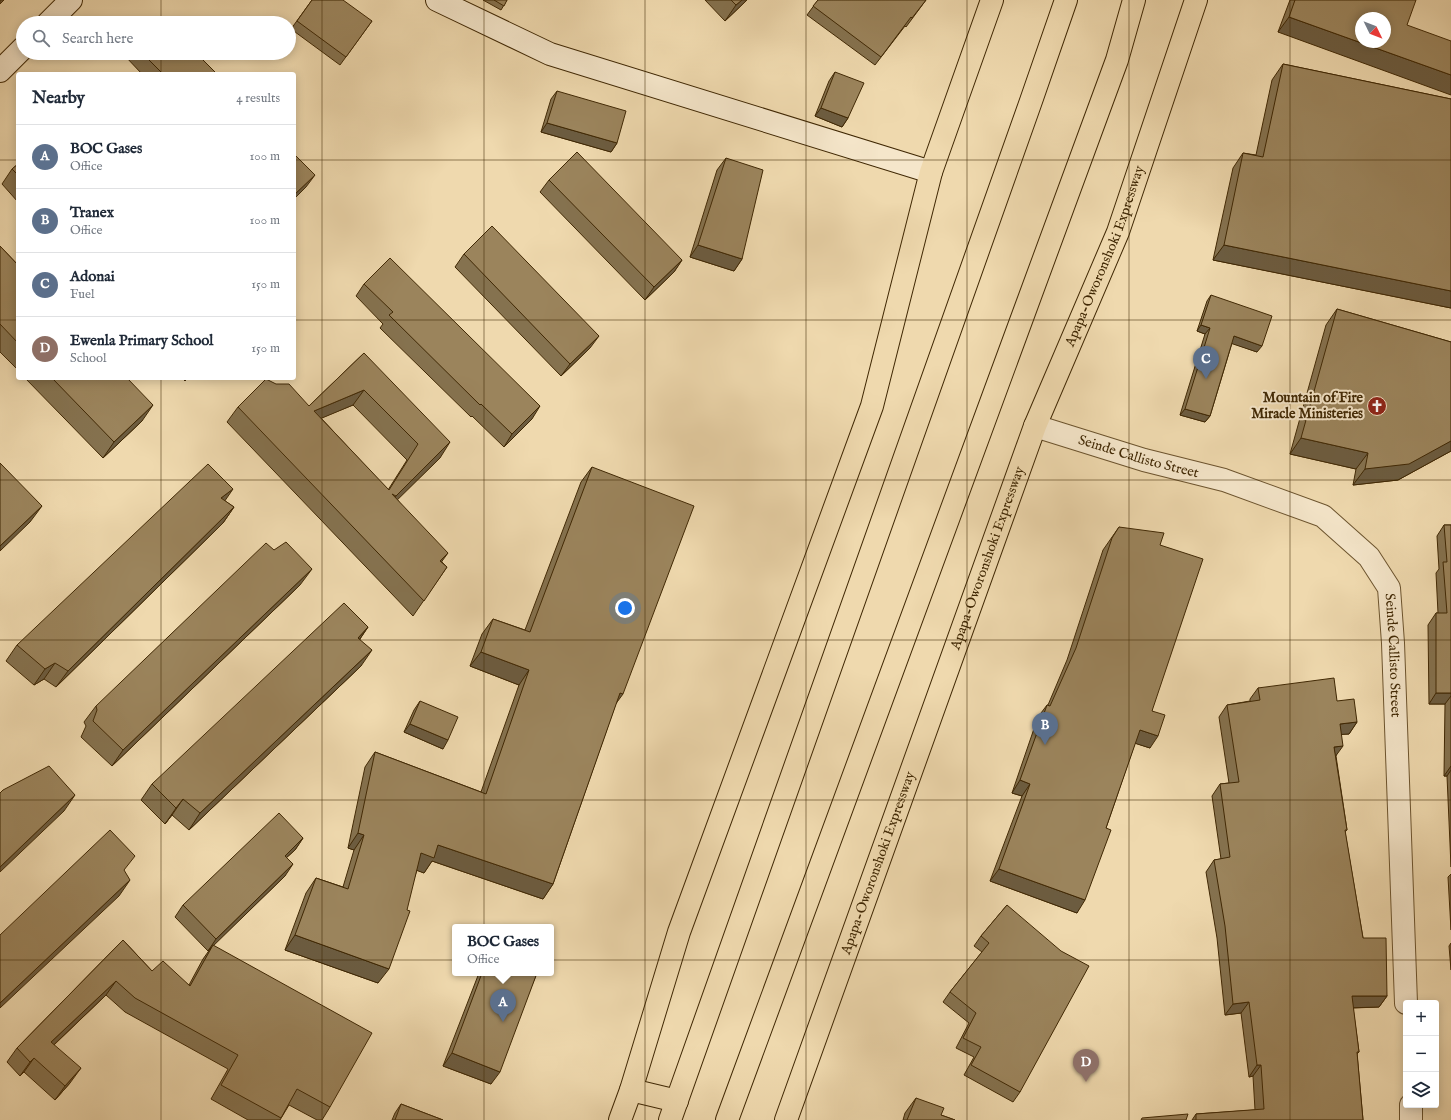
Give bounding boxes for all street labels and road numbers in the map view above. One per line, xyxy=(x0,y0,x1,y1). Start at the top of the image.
street label: Apapa-Oworonshoki Expressway xyxy=(1061,163,1149,350)
street label: Seinde Callisto Street xyxy=(1076,431,1201,482)
street label: Apapa-Oworonshoki Expressway xyxy=(946,464,1029,653)
street label: Seinde Callisto Street xyxy=(1380,593,1405,718)
street label: Apapa-Oworonshoki Expressway xyxy=(837,769,919,958)

